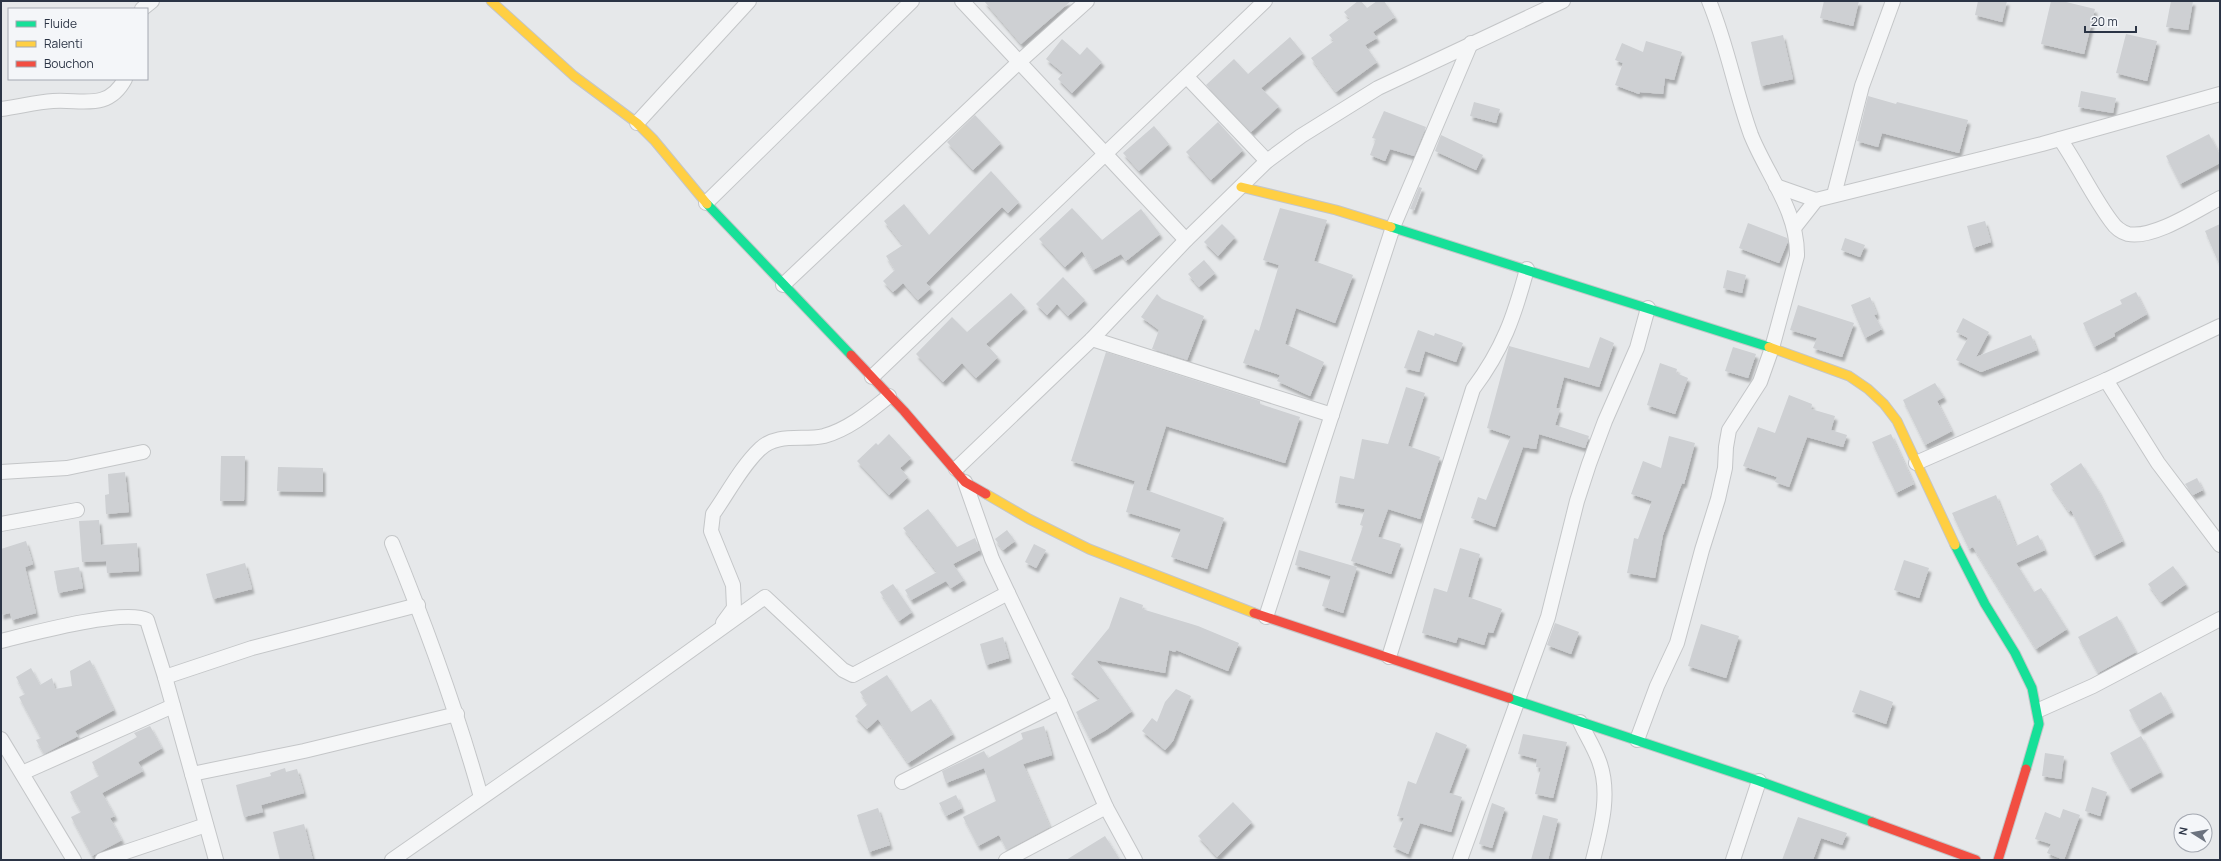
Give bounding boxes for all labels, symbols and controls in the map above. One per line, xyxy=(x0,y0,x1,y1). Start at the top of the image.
legend xyxy=(8,8,148,80)
scale bar xyxy=(2085,8,2136,34)
text: 20 m xyxy=(2091,13,2118,30)
text: Fluide xyxy=(44,15,77,32)
text: Ralenti xyxy=(44,35,83,52)
text: Bouchon xyxy=(44,55,94,72)
north arrow xyxy=(2173,813,2213,853)
text: N xyxy=(2175,826,2191,836)

